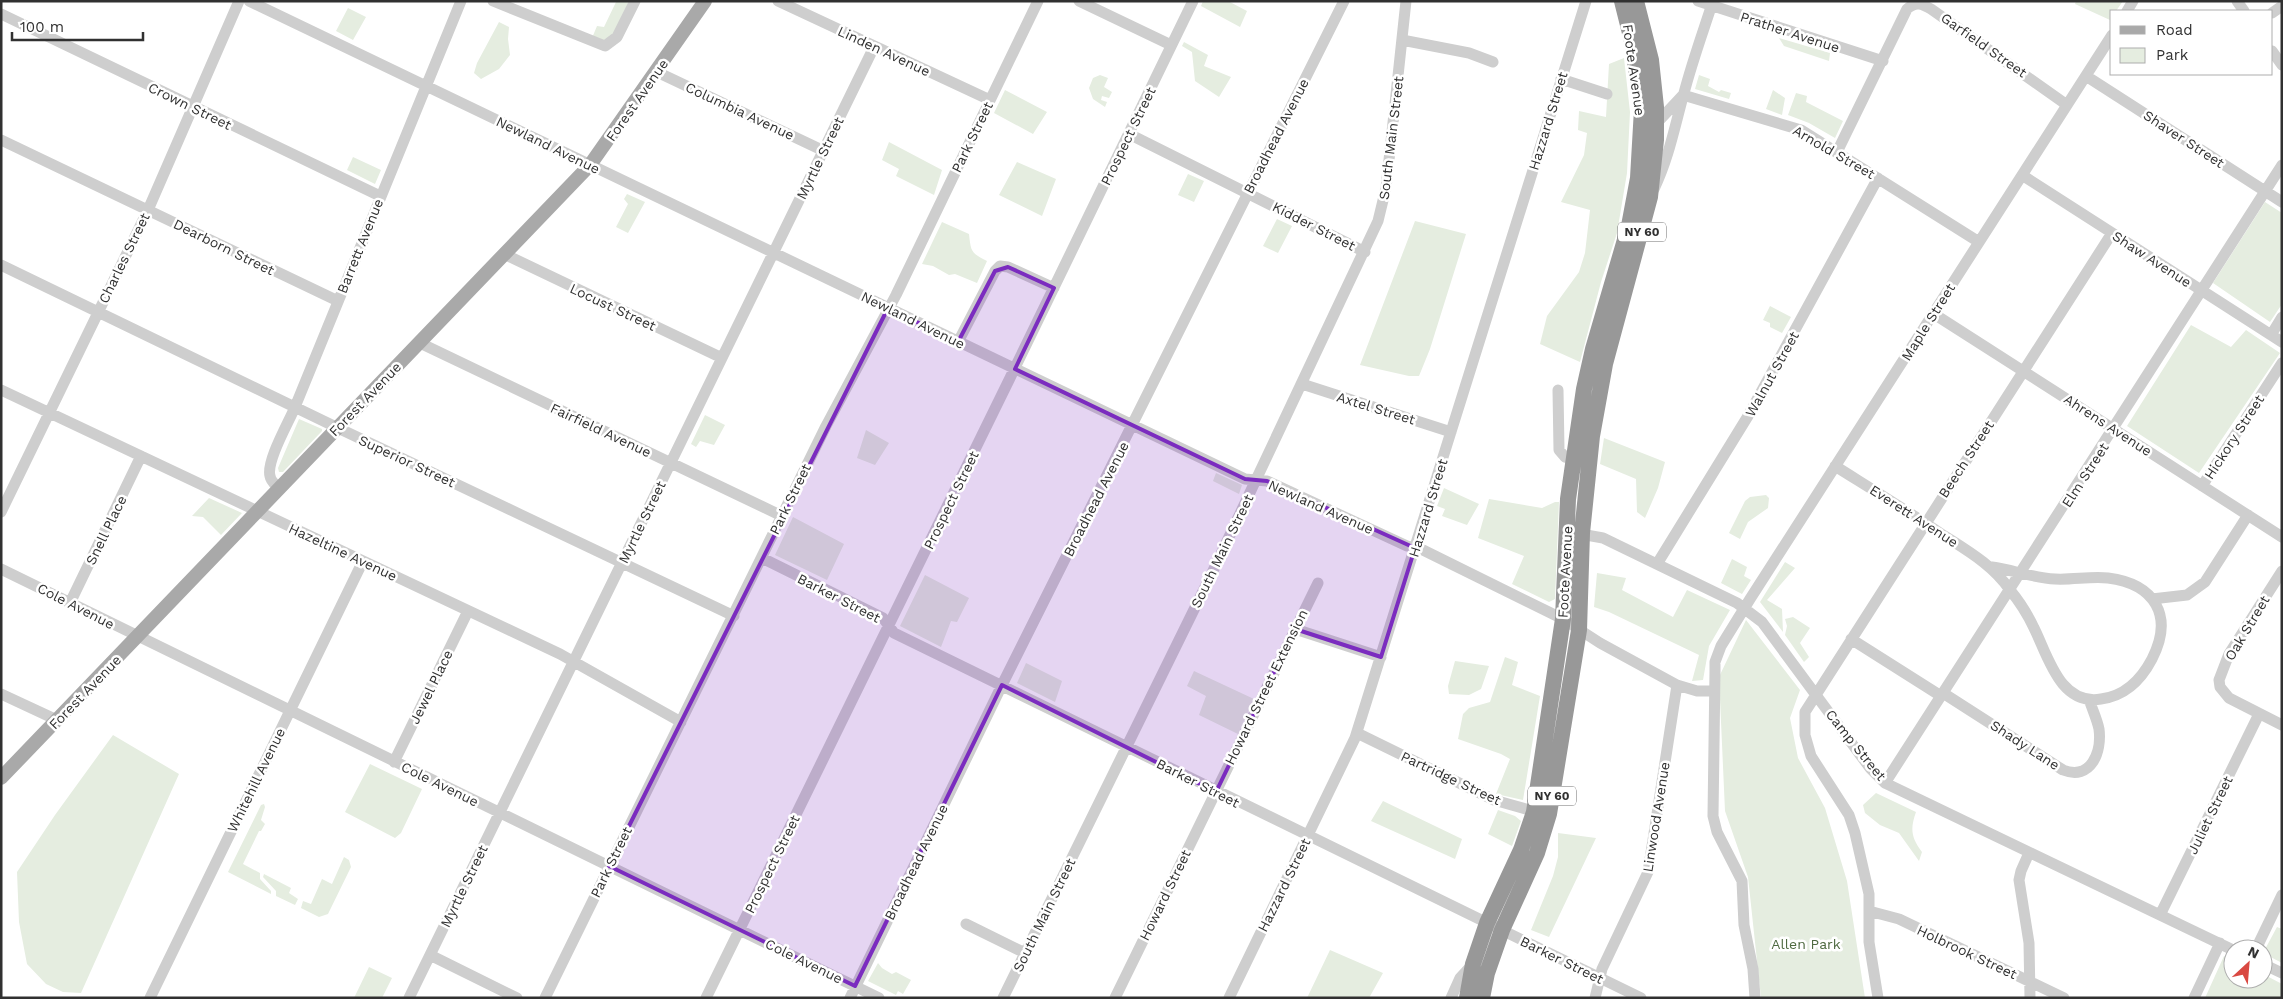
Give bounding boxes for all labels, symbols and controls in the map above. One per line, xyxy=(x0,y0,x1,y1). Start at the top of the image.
street label: Prather Avenue xyxy=(1738,8,1842,56)
street label: Garfield Street xyxy=(1938,9,2030,81)
scale bar xyxy=(12,10,144,42)
legend xyxy=(2110,10,2273,75)
text: 100 m xyxy=(20,18,64,36)
text: Road xyxy=(2156,21,2193,39)
street label: Linden Avenue xyxy=(835,23,933,79)
street label: Foote Avenue xyxy=(1620,23,1648,117)
text: Park xyxy=(2156,46,2189,64)
street label: Forest Avenue xyxy=(603,56,671,144)
street label: Hazzard Street xyxy=(1525,70,1571,172)
street label: South Main Street xyxy=(1375,75,1407,201)
street label: Broadhead Avenue xyxy=(1240,76,1312,196)
street label: Crown Street xyxy=(146,79,234,133)
street label: Columbia Avenue xyxy=(683,79,797,143)
street label: Prospect Street xyxy=(1097,84,1159,188)
street label: Park Street xyxy=(948,99,996,175)
street label: Shaver Street xyxy=(2141,107,2227,171)
street label: Newland Avenue xyxy=(494,113,602,177)
street label: Myrtle Street xyxy=(793,114,847,202)
street label: Arnold Street xyxy=(1790,122,1878,182)
street label: Barrett Avenue xyxy=(334,196,386,296)
street label: Kidder Street xyxy=(1270,198,1358,254)
street label: Charles Street xyxy=(95,210,153,306)
street label: Dearborn Street xyxy=(171,216,277,278)
road number: NY 60 xyxy=(1618,222,1666,242)
street label: Shaw Avenue xyxy=(2110,228,2194,290)
street label: Locust Street xyxy=(567,280,659,334)
street label: Maple Street xyxy=(1898,280,1958,363)
street label: Newland Avenue xyxy=(859,288,967,352)
street label: Walnut Street xyxy=(1742,328,1802,420)
street label: Forest Avenue xyxy=(326,359,404,439)
street label: Axtel Street xyxy=(1335,388,1417,428)
street label: Ahrens Avenue xyxy=(2061,391,2155,459)
street label: Hickory Street xyxy=(2201,392,2267,482)
street label: Fairfield Avenue xyxy=(548,400,654,460)
street label: Beech Street xyxy=(1935,417,1997,501)
street label: Superior Street xyxy=(356,432,458,490)
street label: Broadhead Avenue xyxy=(1060,439,1132,559)
street label: Elm Street xyxy=(2058,440,2112,510)
street label: Prospect Street xyxy=(920,448,982,552)
street label: Hazzard Street xyxy=(1405,457,1451,559)
street label: Park Street xyxy=(766,461,814,537)
street label: Newland Avenue xyxy=(1266,477,1376,537)
street label: Myrtle Street xyxy=(615,478,669,566)
street label: Everett Avenue xyxy=(1867,482,1961,550)
street label: South Main Street xyxy=(1188,491,1257,610)
street label: Snell Place xyxy=(82,493,130,567)
street label: Hazeltine Avenue xyxy=(286,520,400,584)
street label: Foote Avenue xyxy=(1555,526,1575,618)
street label: Barker Street xyxy=(795,570,883,626)
street label: Cole Avenue xyxy=(35,580,117,632)
street label: Oak Street xyxy=(2221,593,2273,663)
street label: Howard Street Extension xyxy=(1221,607,1311,767)
street label: Jewel Place xyxy=(406,647,456,727)
street label: Forest Avenue xyxy=(46,652,124,732)
street label: Camp Street xyxy=(1823,706,1890,784)
street label: Shady Lane xyxy=(1988,717,2062,773)
street label: Whitehill Avenue xyxy=(224,725,288,835)
street label: Partridge Street xyxy=(1399,748,1504,808)
street label: Barker Street xyxy=(1154,755,1242,811)
street label: Cole Avenue xyxy=(399,758,481,810)
street label: Linwood Avenue xyxy=(1639,761,1673,873)
street label: Juliet Street xyxy=(2184,773,2236,857)
road number: NY 60 xyxy=(1528,786,1576,806)
street label: Broadhead Avenue xyxy=(881,801,951,923)
street label: Prospect Street xyxy=(741,812,803,916)
street label: Park Street xyxy=(587,824,635,900)
street label: Hazzard Street xyxy=(1254,835,1314,934)
street label: Myrtle Street xyxy=(437,842,491,930)
street label: Howard Street xyxy=(1136,847,1194,943)
street label: South Main Street xyxy=(1010,855,1079,974)
street label: Holbrook Street xyxy=(1914,922,2020,982)
street label: Barker Street xyxy=(1518,933,1606,987)
street label: Cole Avenue xyxy=(763,935,845,987)
park label: Allen Park xyxy=(1771,936,1841,952)
north arrow xyxy=(2223,939,2273,989)
text: N xyxy=(2246,943,2262,962)

